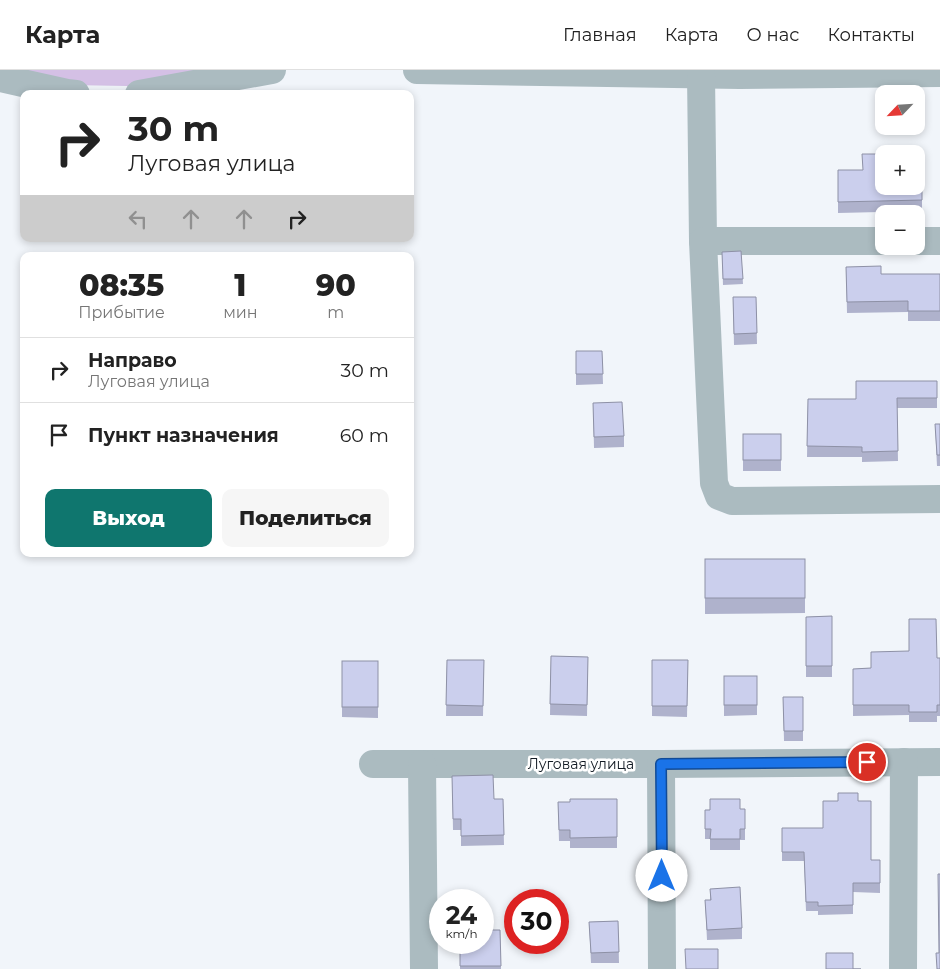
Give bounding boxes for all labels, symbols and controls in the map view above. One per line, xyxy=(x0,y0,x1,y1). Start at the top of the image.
text: Карта xyxy=(25,20,100,49)
text: Главная xyxy=(563,24,637,46)
text: Карта xyxy=(665,24,719,46)
text: О нас xyxy=(747,24,799,46)
text: Контакты xyxy=(827,24,915,46)
north arrow xyxy=(875,85,925,135)
map controls xyxy=(875,85,925,255)
text: 30 m xyxy=(128,107,219,150)
icon: right xyxy=(45,110,110,175)
button: + xyxy=(875,145,925,195)
text: Луговая улица xyxy=(128,150,295,177)
icon: left xyxy=(124,205,152,233)
icon: ahead xyxy=(177,205,205,233)
icon: ahead xyxy=(230,205,258,233)
icon: right xyxy=(283,205,311,233)
button: − xyxy=(875,205,925,255)
text: 08:35 xyxy=(79,267,164,304)
text: 1 xyxy=(234,267,246,304)
text: 90 xyxy=(316,267,356,304)
text: Прибытие xyxy=(78,303,165,322)
text: мин xyxy=(223,303,258,322)
text: m xyxy=(327,303,344,322)
text: Направо xyxy=(88,349,177,372)
icon: right xyxy=(45,356,73,384)
text: 30 m xyxy=(341,359,389,382)
text: Луговая улица xyxy=(88,372,210,391)
icon: arrive xyxy=(45,421,73,449)
text: Пункт назначения xyxy=(88,424,279,447)
text: 60 m xyxy=(340,424,389,447)
button: Выход xyxy=(45,489,212,547)
button: Поделиться xyxy=(222,489,389,547)
pin xyxy=(846,741,888,783)
icon: arrive xyxy=(853,748,881,776)
street label: Луговая улица xyxy=(528,755,634,773)
position arrow xyxy=(635,849,687,901)
speed limit sign: 30 xyxy=(504,889,569,954)
text: 24 xyxy=(446,900,477,930)
text: km/h xyxy=(445,926,478,941)

